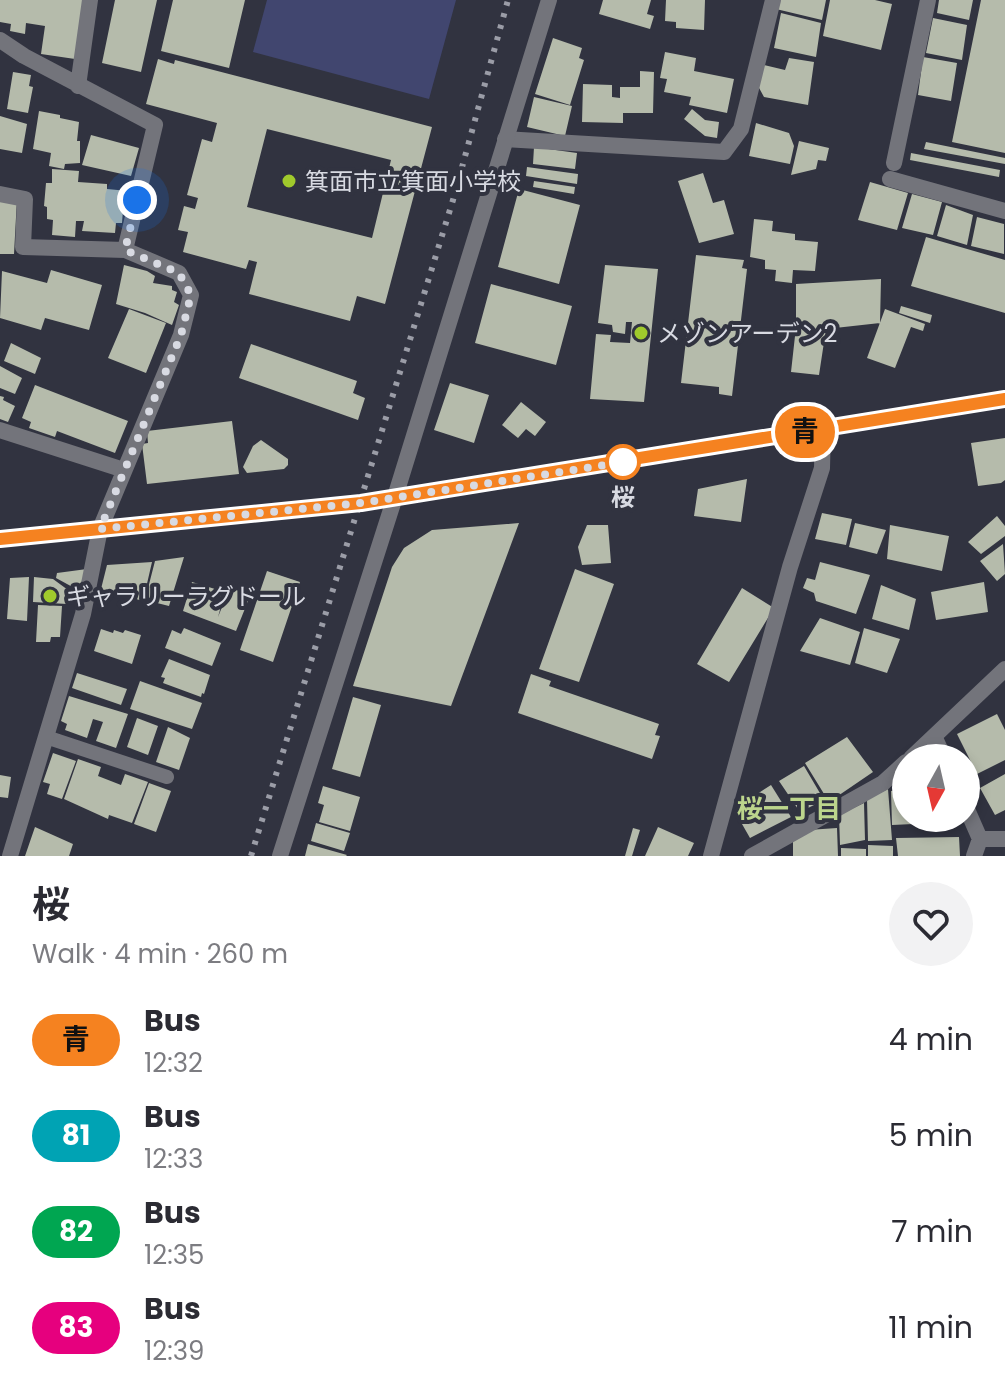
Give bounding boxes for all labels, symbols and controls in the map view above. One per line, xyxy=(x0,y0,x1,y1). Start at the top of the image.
place label: 箕面市立箕面小学校 xyxy=(305,165,521,198)
marker: 箕面市立箕面小学校 xyxy=(280,172,298,190)
your location xyxy=(117,180,157,220)
place label: メゾンアーデン2 xyxy=(657,317,837,350)
marker: メゾンアーデン2 xyxy=(632,324,650,342)
line badge: 青 xyxy=(779,406,831,458)
text: 青 xyxy=(791,412,819,451)
marker: 桜 xyxy=(606,445,640,479)
place label: 桜 xyxy=(611,481,635,514)
place label: ギャラリーラグドール xyxy=(66,580,306,613)
marker: ギャラリーラグドール xyxy=(41,587,59,605)
north arrow xyxy=(892,744,980,832)
map controls xyxy=(892,744,980,832)
district label: 桜一丁目 xyxy=(737,791,841,827)
text: 桜 xyxy=(32,878,70,931)
button: heart xyxy=(889,882,973,966)
text: Walk · 4 min · 260 m xyxy=(32,936,288,972)
text: Bus xyxy=(144,999,201,1042)
text: 4 min xyxy=(889,1018,973,1061)
text: 青 xyxy=(62,1020,90,1059)
text: 12:32 xyxy=(144,1045,203,1081)
text: Bus xyxy=(144,1095,201,1138)
text: 5 min xyxy=(889,1114,973,1157)
text: 81 xyxy=(62,1116,90,1155)
text: 12:33 xyxy=(144,1141,203,1177)
text: Bus xyxy=(144,1191,201,1234)
text: 7 min xyxy=(891,1210,973,1253)
text: 82 xyxy=(59,1212,93,1251)
text: 12:35 xyxy=(144,1237,204,1273)
text: Bus xyxy=(144,1287,201,1330)
text: 11 min xyxy=(888,1306,973,1349)
text: 83 xyxy=(58,1308,94,1347)
text: 12:39 xyxy=(144,1333,205,1369)

